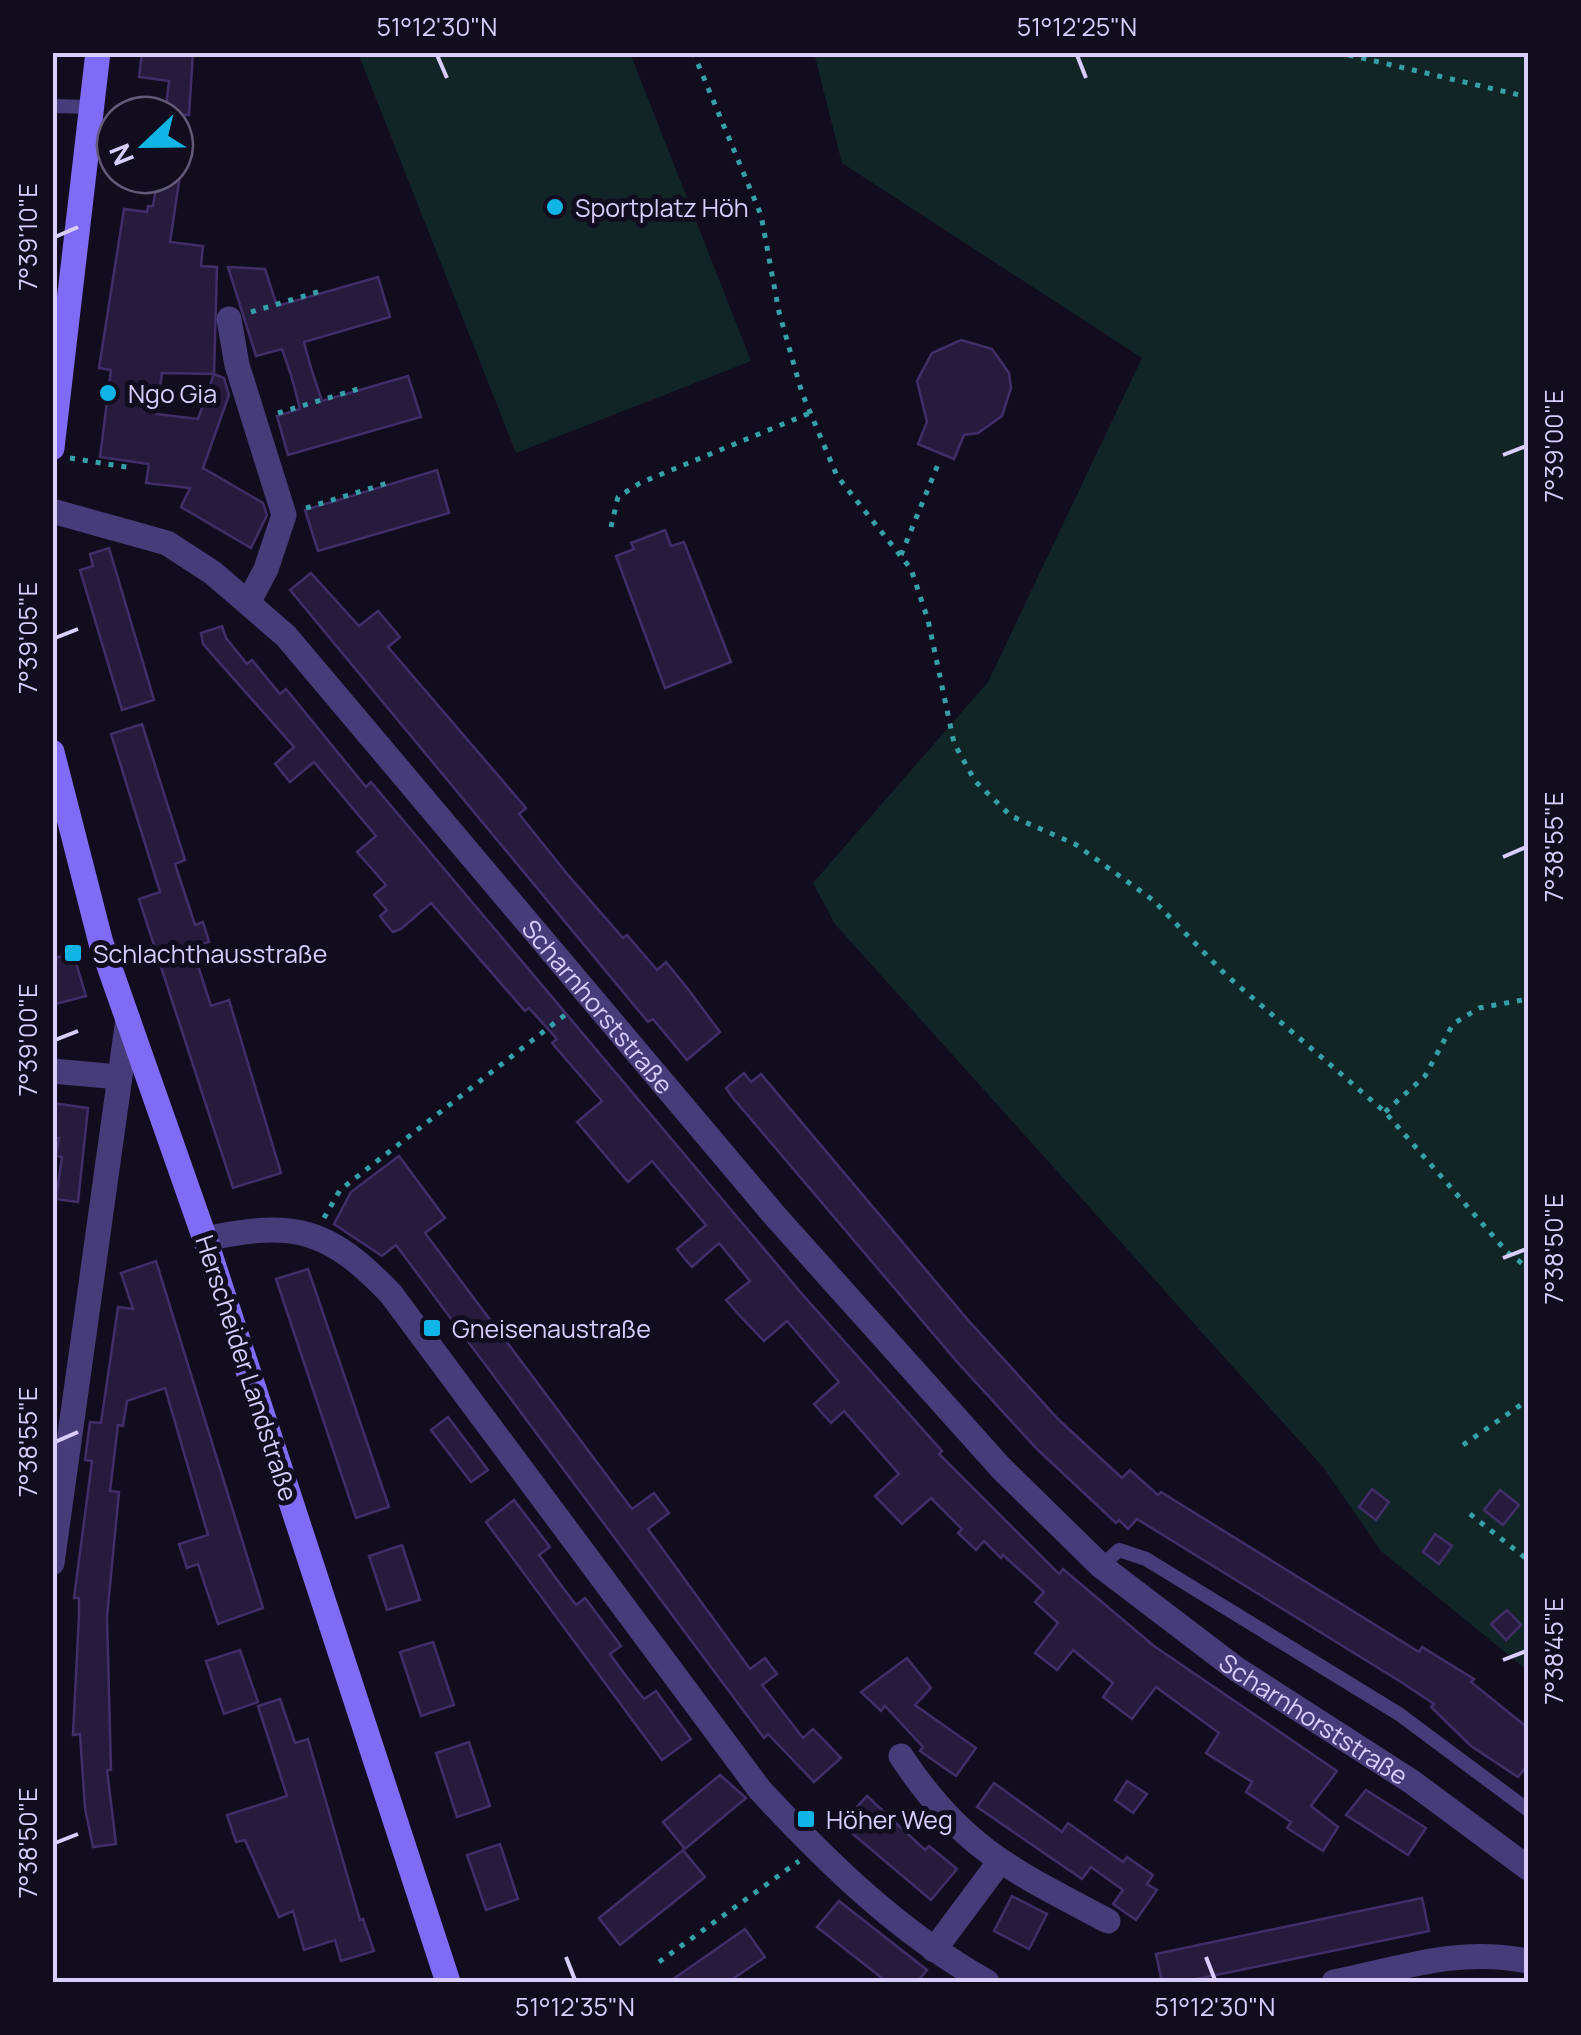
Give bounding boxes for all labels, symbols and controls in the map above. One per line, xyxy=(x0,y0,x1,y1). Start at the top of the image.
text: 51°12'30"N xyxy=(377,9,497,44)
text: 51°12'25"N xyxy=(1017,9,1137,44)
north arrow xyxy=(95,95,195,195)
text: N xyxy=(100,138,142,171)
text: 7°39'10"E xyxy=(10,183,45,291)
place label: Sportplatz Höh xyxy=(575,190,749,225)
marker: Sportplatz Höh xyxy=(544,196,566,218)
place label: Ngo Gia xyxy=(128,376,217,411)
marker: Ngo Gia xyxy=(97,382,119,404)
text: 7°39'00"E xyxy=(1536,389,1571,503)
text: 7°39'05"E xyxy=(10,582,45,694)
text: 7°38'55"E xyxy=(1536,792,1571,902)
street label: Scharnhorststraße xyxy=(514,911,682,1101)
place label: Schlachthausstraße xyxy=(93,936,327,971)
marker: Schlachthausstraße xyxy=(62,942,84,964)
text: 7°39'00"E xyxy=(10,983,45,1097)
text: 7°38'50"E xyxy=(1536,1193,1571,1305)
street label: Herscheider Landstraße xyxy=(188,1231,306,1505)
place label: Gneisenaustraße xyxy=(452,1311,651,1346)
marker: Gneisenaustraße xyxy=(421,1317,443,1339)
text: 7°38'55"E xyxy=(10,1387,45,1497)
text: 7°38'45"E xyxy=(1536,1597,1571,1705)
street label: Scharnhorststraße xyxy=(1212,1645,1415,1793)
text: 7°38'50"E xyxy=(10,1787,45,1899)
place label: Höher Weg xyxy=(826,1802,953,1837)
marker: Höher Weg xyxy=(795,1808,817,1830)
text: 51°12'35"N xyxy=(515,1989,635,2024)
text: 51°12'30"N xyxy=(1155,1989,1275,2024)

